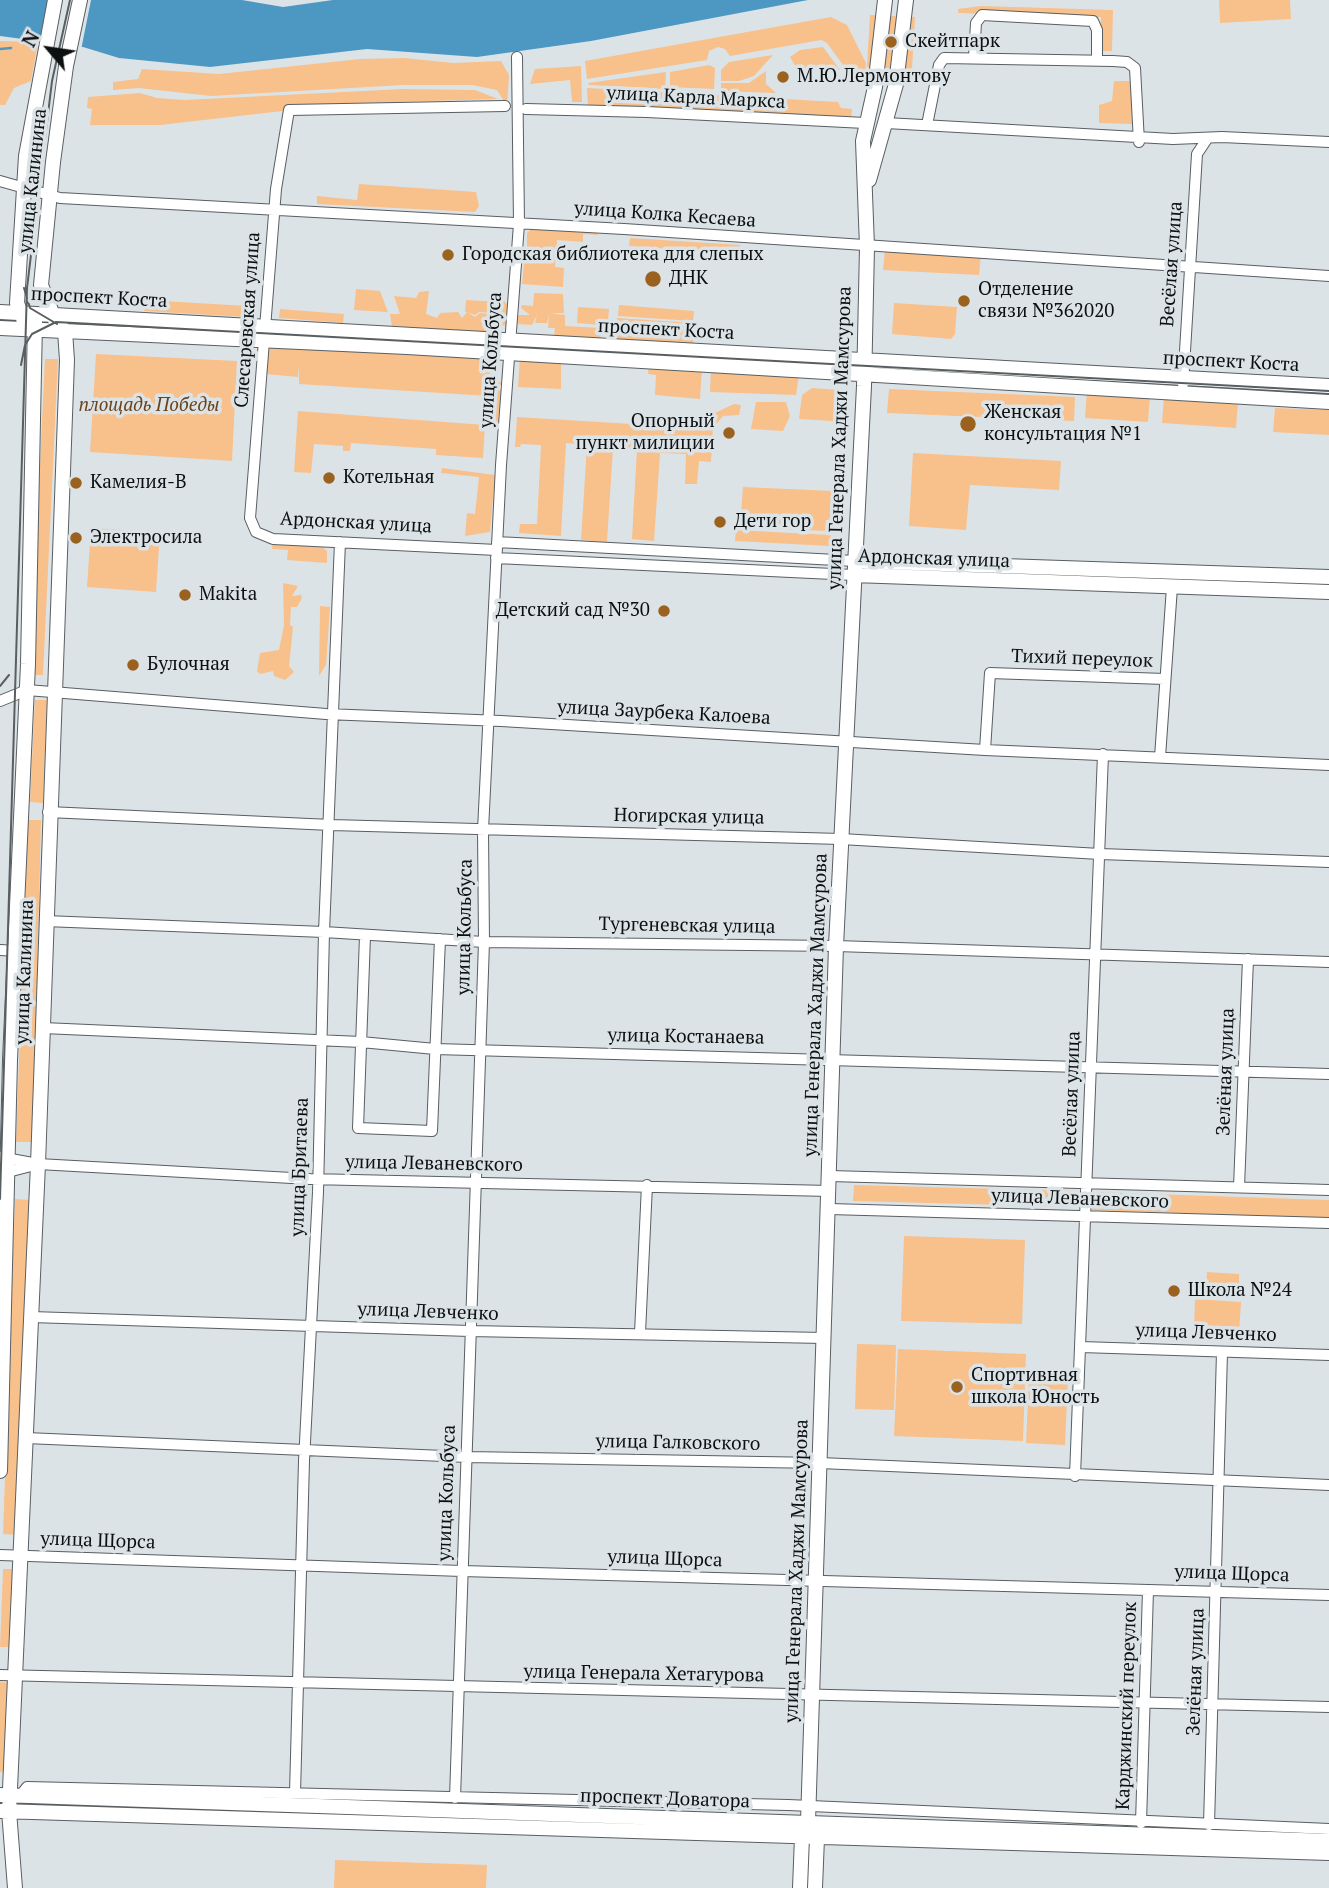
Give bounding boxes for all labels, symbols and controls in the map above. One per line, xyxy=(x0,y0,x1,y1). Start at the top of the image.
north arrow xyxy=(14,14,84,84)
text: N xyxy=(16,26,45,51)
place label: Скейтпарк xyxy=(905,31,1000,53)
marker: Скейтпарк xyxy=(883,34,899,50)
place label: М.Ю.Лермонтову xyxy=(797,66,951,88)
marker: М.Ю.Лермонтову xyxy=(775,69,791,85)
street label: улица Карла Маркса xyxy=(606,82,786,114)
street label: улица Калинина xyxy=(14,108,52,254)
street label: улица Колка Кесаева xyxy=(573,197,757,233)
street label: Весёлая улица xyxy=(1156,200,1188,328)
street label: Слесаревская улица xyxy=(230,231,266,409)
place label: Городская библиотека для слепых xyxy=(462,244,763,266)
marker: Городская библиотека для слепых xyxy=(440,247,456,263)
place label: ДНК xyxy=(669,268,708,290)
marker: ДНК xyxy=(643,269,663,289)
place label: Отделение связи №362020 xyxy=(978,279,1114,323)
street label: проспект Коста xyxy=(30,283,168,313)
street label: улица Генерала Хаджи Мамсурова xyxy=(823,286,857,590)
street label: улица Кольбуса xyxy=(475,291,507,429)
marker: Отделение связи №362020 xyxy=(956,293,972,309)
street label: проспект Коста xyxy=(597,315,735,345)
street label: проспект Коста xyxy=(1162,347,1300,377)
park label: площадь Победы xyxy=(78,395,220,417)
place label: Женская консультация №1 xyxy=(984,402,1142,446)
place label: Опорный пункт милиции xyxy=(576,411,715,455)
marker: Женская консультация №1 xyxy=(958,414,978,434)
marker: Опорный пункт милиции xyxy=(721,425,737,441)
place label: Котельная xyxy=(343,467,435,489)
marker: Котельная xyxy=(321,470,337,486)
place label: Камелия-В xyxy=(90,472,187,494)
marker: Камелия-В xyxy=(68,475,84,491)
street label: Ардонская улица xyxy=(279,508,433,538)
place label: Дети гор xyxy=(734,511,811,533)
marker: Дети гор xyxy=(712,514,728,530)
place label: Электросила xyxy=(90,527,202,549)
marker: Электросила xyxy=(68,530,84,546)
street label: Ардонская улица xyxy=(858,545,1010,573)
place label: Makita xyxy=(199,584,257,606)
marker: Makita xyxy=(177,587,193,603)
place label: Детский сад №30 xyxy=(496,600,650,622)
marker: Детский сад №30 xyxy=(656,603,672,619)
street label: Тихий переулок xyxy=(1011,645,1153,673)
place label: Булочная xyxy=(147,654,230,676)
marker: Булочная xyxy=(125,657,141,673)
street label: улица Заурбека Калоева xyxy=(557,696,771,730)
street label: Ногирская улица xyxy=(613,804,765,830)
street label: улица Генерала Хаджи Мамсурова xyxy=(799,853,833,1157)
street label: улица Кольбуса xyxy=(452,859,478,995)
street label: улица Калинина xyxy=(11,899,39,1045)
street label: Тургеневская улица xyxy=(598,913,776,939)
street label: Зелёная улица xyxy=(1212,1008,1240,1136)
street label: улица Костанаева xyxy=(607,1024,765,1050)
street label: Весёлая улица xyxy=(1058,1031,1086,1157)
street label: улица Бритаева xyxy=(286,1097,314,1237)
street label: улица Леваневского xyxy=(345,1151,523,1177)
street label: улица Леваневского xyxy=(991,1185,1169,1213)
place label: Школа №24 xyxy=(1188,1280,1292,1302)
marker: Школа №24 xyxy=(1166,1283,1182,1299)
street label: улица Левченко xyxy=(357,1298,499,1326)
street label: улица Левченко xyxy=(1135,1319,1277,1347)
place label: Спортивная школа Юность xyxy=(971,1365,1100,1409)
marker: Спортивная школа Юность xyxy=(949,1379,965,1395)
street label: улица Генерала Хаджи Мамсурова xyxy=(780,1419,814,1723)
street label: улица Кольбуса xyxy=(433,1424,461,1562)
street label: улица Галковского xyxy=(595,1430,761,1456)
street label: улица Щорса xyxy=(40,1528,156,1554)
street label: улица Щорса xyxy=(607,1546,723,1572)
street label: улица Щорса xyxy=(1174,1561,1290,1587)
street label: Карджинский переулок xyxy=(1112,1601,1142,1811)
street label: Зелёная улица xyxy=(1182,1608,1210,1736)
street label: улица Генерала Хетагурова xyxy=(524,1661,764,1687)
street label: проспект Доватора xyxy=(580,1785,750,1813)

